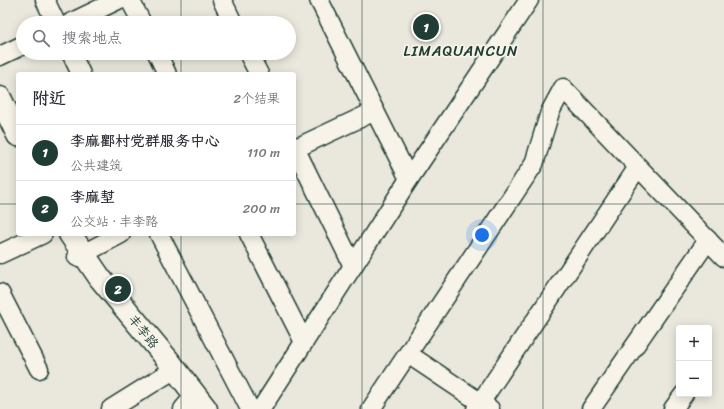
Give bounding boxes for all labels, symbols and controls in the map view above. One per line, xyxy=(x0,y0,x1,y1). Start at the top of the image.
pin: 1 xyxy=(413,12,439,42)
search box xyxy=(16,16,296,60)
text: 搜索地点 xyxy=(62,25,122,51)
icon: search xyxy=(30,27,52,49)
district label: LIMAQUANCUN xyxy=(404,38,518,64)
text: 附近 xyxy=(32,83,66,113)
text: 2个结果 xyxy=(233,87,280,110)
text: 李麻𨟠村党群服务中心 xyxy=(70,128,220,154)
text: 1 xyxy=(42,141,48,164)
text: 110 m xyxy=(247,141,280,164)
text: 公共建筑 xyxy=(70,154,122,177)
text: 李麻堼 xyxy=(70,184,115,210)
text: 2 xyxy=(41,197,49,220)
text: 200 m xyxy=(243,197,280,220)
text: 公交站 · 丰李路 xyxy=(70,210,158,233)
your location xyxy=(472,225,492,245)
pin: 2 xyxy=(105,274,131,304)
street label: 丰李路 xyxy=(122,309,165,354)
map controls xyxy=(676,325,712,397)
button: + xyxy=(676,325,712,361)
button: − xyxy=(676,361,712,397)

